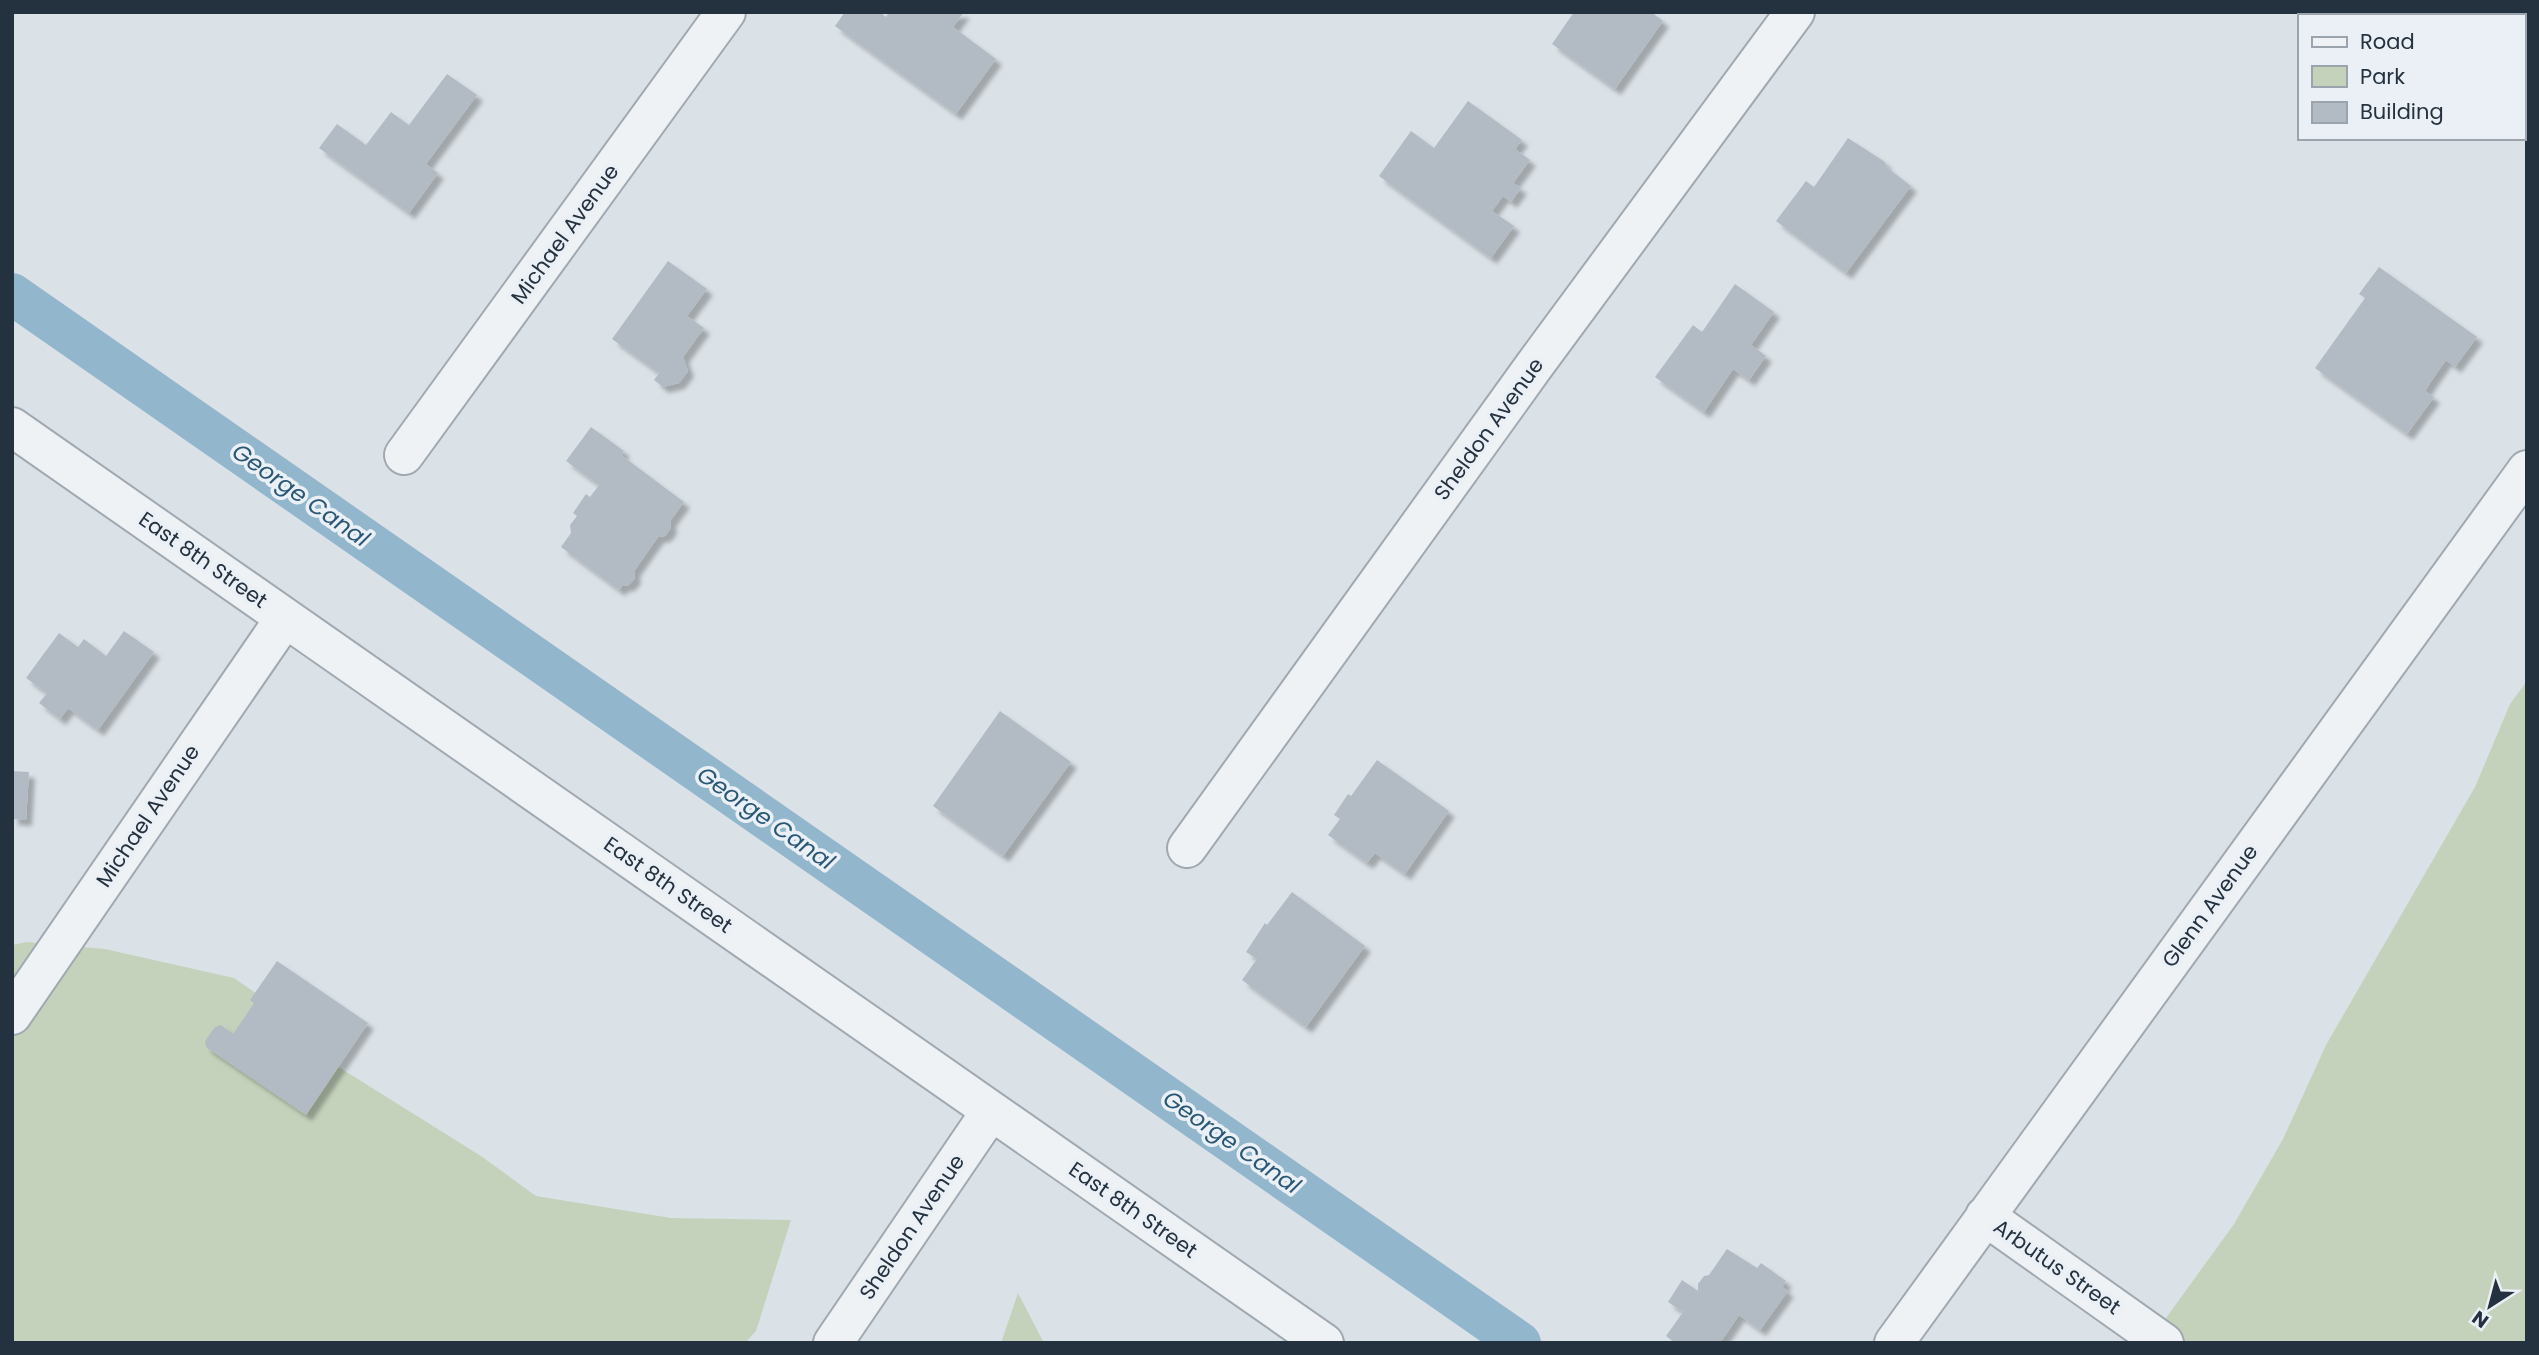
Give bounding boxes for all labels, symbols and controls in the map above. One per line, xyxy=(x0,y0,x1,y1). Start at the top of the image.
legend xyxy=(2298,14,2525,140)
text: Road xyxy=(2360,27,2415,56)
text: Park xyxy=(2360,62,2405,91)
text: Building xyxy=(2360,97,2444,126)
street label: Michael Avenue xyxy=(504,158,625,309)
street label: Sheldon Avenue xyxy=(1427,352,1550,506)
water label: George Canal xyxy=(226,436,377,555)
street label: East 8th Street xyxy=(133,505,273,615)
street label: Michael Avenue xyxy=(89,739,206,893)
water label: George Canal xyxy=(691,759,842,878)
street label: East 8th Street xyxy=(598,830,738,940)
street label: Glenn Avenue xyxy=(2155,838,2264,973)
water label: George Canal xyxy=(1157,1083,1308,1202)
street label: Sheldon Avenue xyxy=(852,1148,971,1305)
street label: East 8th Street xyxy=(1063,1155,1203,1265)
street label: Arbutus Street xyxy=(1988,1212,2127,1321)
north arrow xyxy=(2455,1271,2525,1341)
text: N xyxy=(2467,1304,2494,1334)

